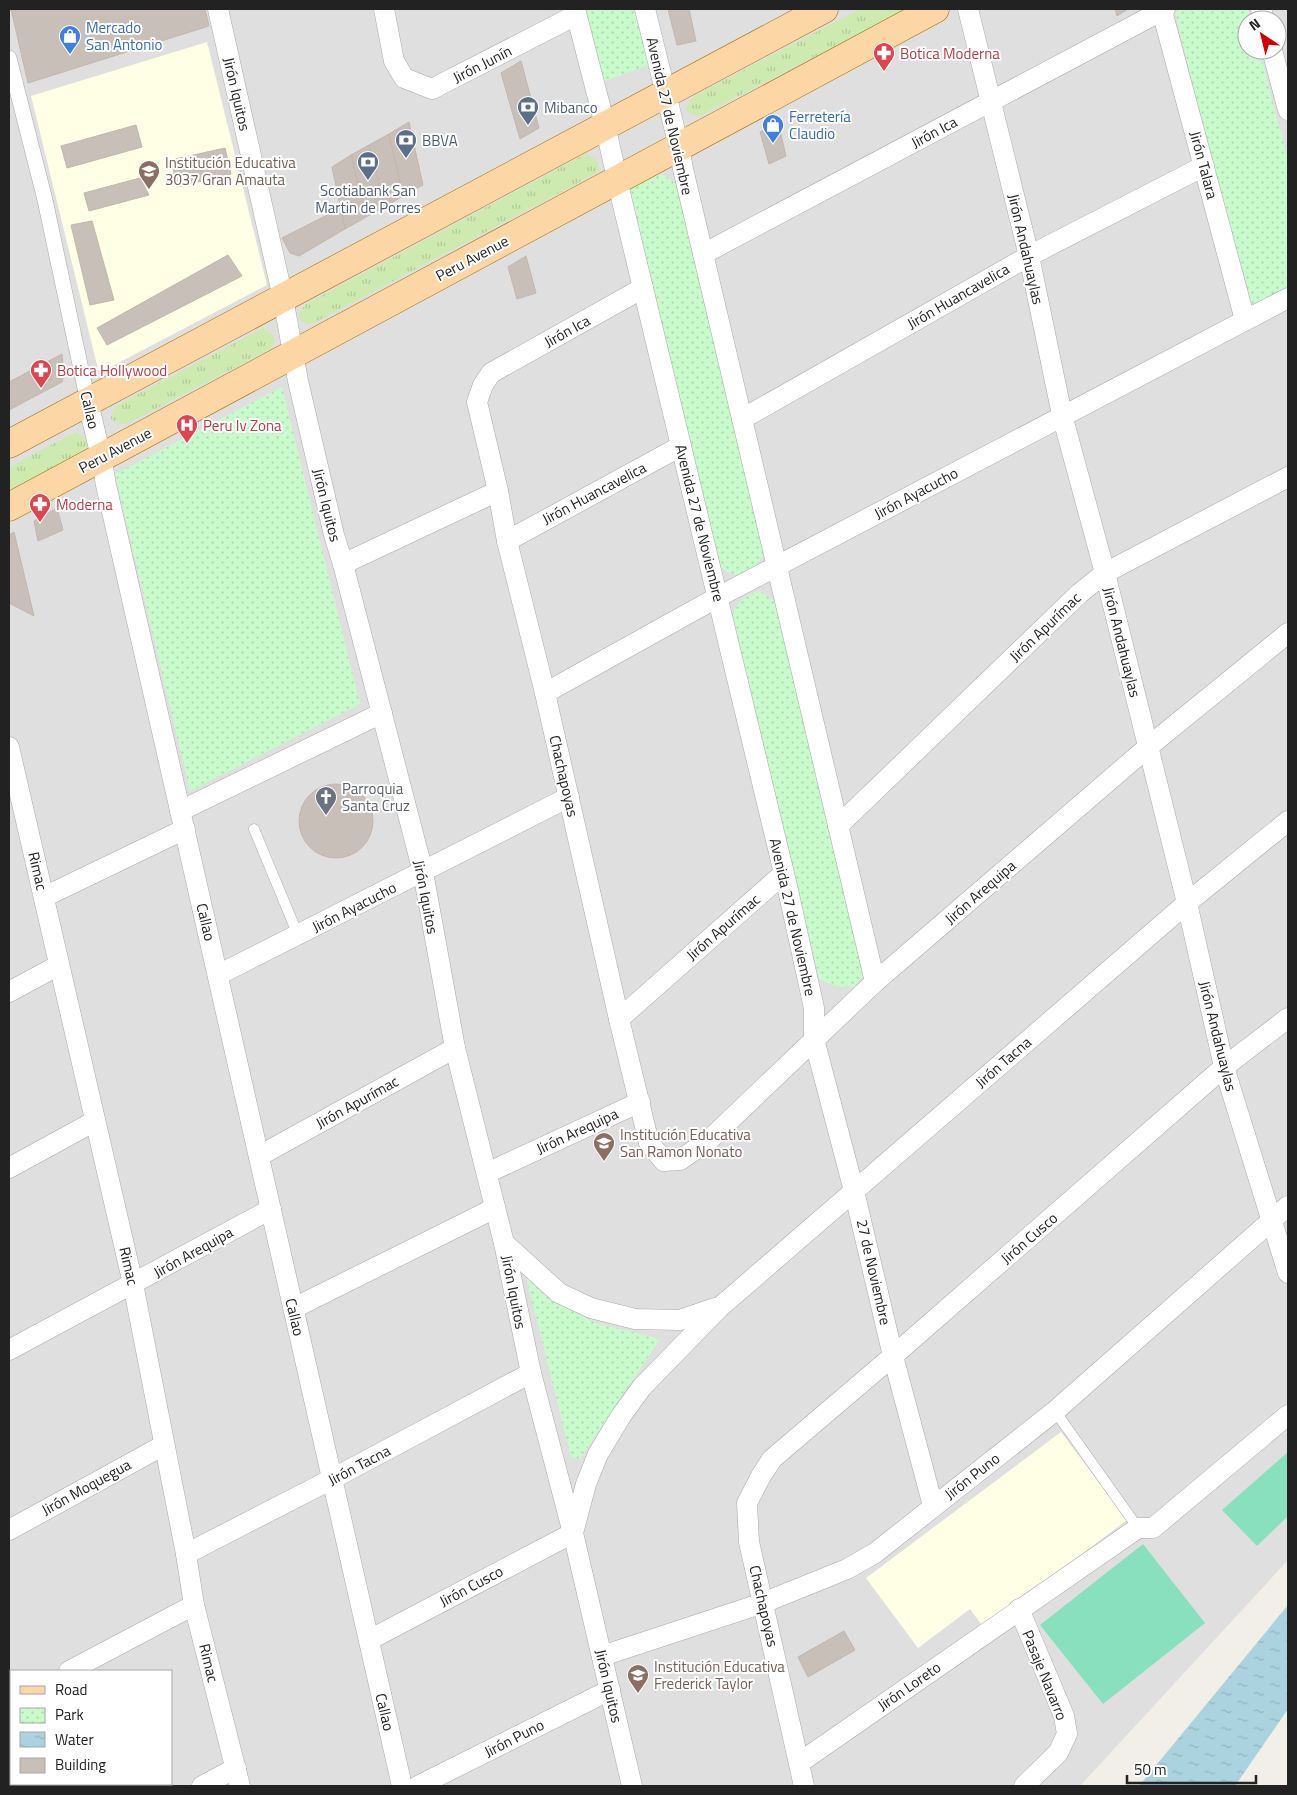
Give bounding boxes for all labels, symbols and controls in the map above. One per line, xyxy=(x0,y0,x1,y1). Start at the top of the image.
north arrow xyxy=(1237,10,1287,60)
text: N xyxy=(1244,13,1264,35)
place label: Mercado San Antonio xyxy=(86,16,162,56)
shop icon: Mercado San Antonio xyxy=(58,24,82,55)
street label: Avenida 27 de Noviembre xyxy=(641,35,699,197)
street label: Jirón Junín xyxy=(448,39,516,89)
pharmacy icon: Botica Moderna xyxy=(872,41,896,72)
place label: Botica Moderna xyxy=(900,42,1000,65)
street label: Jirón Iquitos xyxy=(217,55,257,133)
bank icon: Mibanco xyxy=(516,95,540,126)
place label: Mibanco xyxy=(544,96,598,119)
place label: Ferretería Claudio xyxy=(789,105,851,145)
street label: Jirón Ica xyxy=(907,110,962,154)
shop icon: Ferretería Claudio xyxy=(761,113,785,144)
bank icon: BBVA xyxy=(394,128,418,159)
street label: Jirón Talara xyxy=(1184,128,1224,202)
place label: BBVA xyxy=(422,129,458,152)
bank icon: Scotiabank San Martin de Porres xyxy=(356,150,380,181)
place label: Institución Educativa 3037 Gran Amauta xyxy=(165,151,296,191)
school or university icon: Institución Educativa 3037 Gran Amauta xyxy=(137,159,161,190)
place label: Scotiabank San Martin de Porres xyxy=(315,179,421,219)
street label: Jirón Andahuaylas xyxy=(1002,191,1050,307)
street label: Peru Avenue xyxy=(431,229,513,287)
street label: Jirón Huancavelica xyxy=(902,257,1014,335)
street label: Jirón Ica xyxy=(540,309,595,353)
pharmacy icon: Botica Hollywood xyxy=(29,358,53,389)
place label: Botica Hollywood xyxy=(57,359,167,382)
street label: Callao xyxy=(75,389,106,431)
hospital icon: Peru Iv Zona xyxy=(175,413,199,444)
place label: Peru Iv Zona xyxy=(203,414,282,437)
street label: Peru Avenue xyxy=(74,421,156,479)
street label: Avenida 27 de Noviembre xyxy=(669,442,731,604)
street label: Jirón Huancavelica xyxy=(538,456,651,530)
street label: Jirón Ayacucho xyxy=(870,461,962,525)
street label: Jirón Iquitos xyxy=(307,466,347,544)
pharmacy icon: Moderna xyxy=(28,492,52,523)
place label: Moderna xyxy=(56,493,113,516)
street label: Jirón Andahuaylas xyxy=(1097,584,1147,700)
street label: Jirón Apurímac xyxy=(1004,587,1086,667)
street label: Chachapoyas xyxy=(543,733,585,819)
place label: Parroquia Santa Cruz xyxy=(342,777,410,817)
church icon: Parroquia Santa Cruz xyxy=(314,785,338,816)
street label: Avenida 27 de Noviembre xyxy=(764,836,822,998)
street label: Rimac xyxy=(22,849,54,893)
street label: Jirón Arequipa xyxy=(939,854,1021,930)
street label: Jirón Iquitos xyxy=(408,858,444,936)
street label: Jirón Ayacucho xyxy=(308,876,400,938)
street label: Jirón Apurímac xyxy=(681,888,765,966)
street label: Callao xyxy=(191,901,222,943)
street label: Jirón Andahuaylas xyxy=(1193,978,1243,1094)
street label: Jirón Tacna xyxy=(970,1031,1037,1093)
street label: Jirón Apurímac xyxy=(311,1070,403,1134)
street label: Jirón Arequipa xyxy=(532,1102,622,1160)
place label: Institución Educativa San Ramon Nonato xyxy=(620,1123,751,1163)
school or university icon: Institución Educativa San Ramon Nonato xyxy=(592,1131,616,1162)
street label: Jirón Cusco xyxy=(995,1207,1063,1269)
street label: 27 de Noviembre xyxy=(851,1217,897,1327)
street label: Jirón Arequipa xyxy=(149,1220,237,1283)
street label: Rimac xyxy=(113,1244,145,1288)
street label: Jirón Iquitos xyxy=(496,1253,532,1331)
street label: Callao xyxy=(280,1296,311,1338)
street label: Jirón Tacna xyxy=(324,1439,395,1491)
street label: Jirón Puno xyxy=(939,1447,1005,1505)
street label: Jirón Moquegua xyxy=(37,1453,135,1521)
street label: Jirón Cusco xyxy=(435,1560,507,1612)
street label: Chachapoyas xyxy=(743,1563,785,1649)
street label: Pasaje Navarro xyxy=(1016,1626,1074,1724)
street label: Rimac xyxy=(193,1641,225,1685)
street label: Jirón Iquitos xyxy=(589,1647,629,1725)
place label: Institución Educativa Frederick Taylor xyxy=(654,1655,785,1695)
street label: Jirón Loreto xyxy=(873,1656,945,1716)
school or university icon: Institución Educativa Frederick Taylor xyxy=(626,1663,650,1694)
legend xyxy=(10,1670,172,1785)
text: Road xyxy=(55,1678,87,1701)
street label: Callao xyxy=(370,1691,401,1733)
text: Park xyxy=(55,1703,84,1726)
street label: Jirón Puno xyxy=(480,1713,548,1763)
text: Water xyxy=(55,1728,94,1751)
scale bar xyxy=(1127,1752,1256,1784)
text: Building xyxy=(55,1753,106,1776)
text: 50 m xyxy=(1134,1758,1167,1781)

